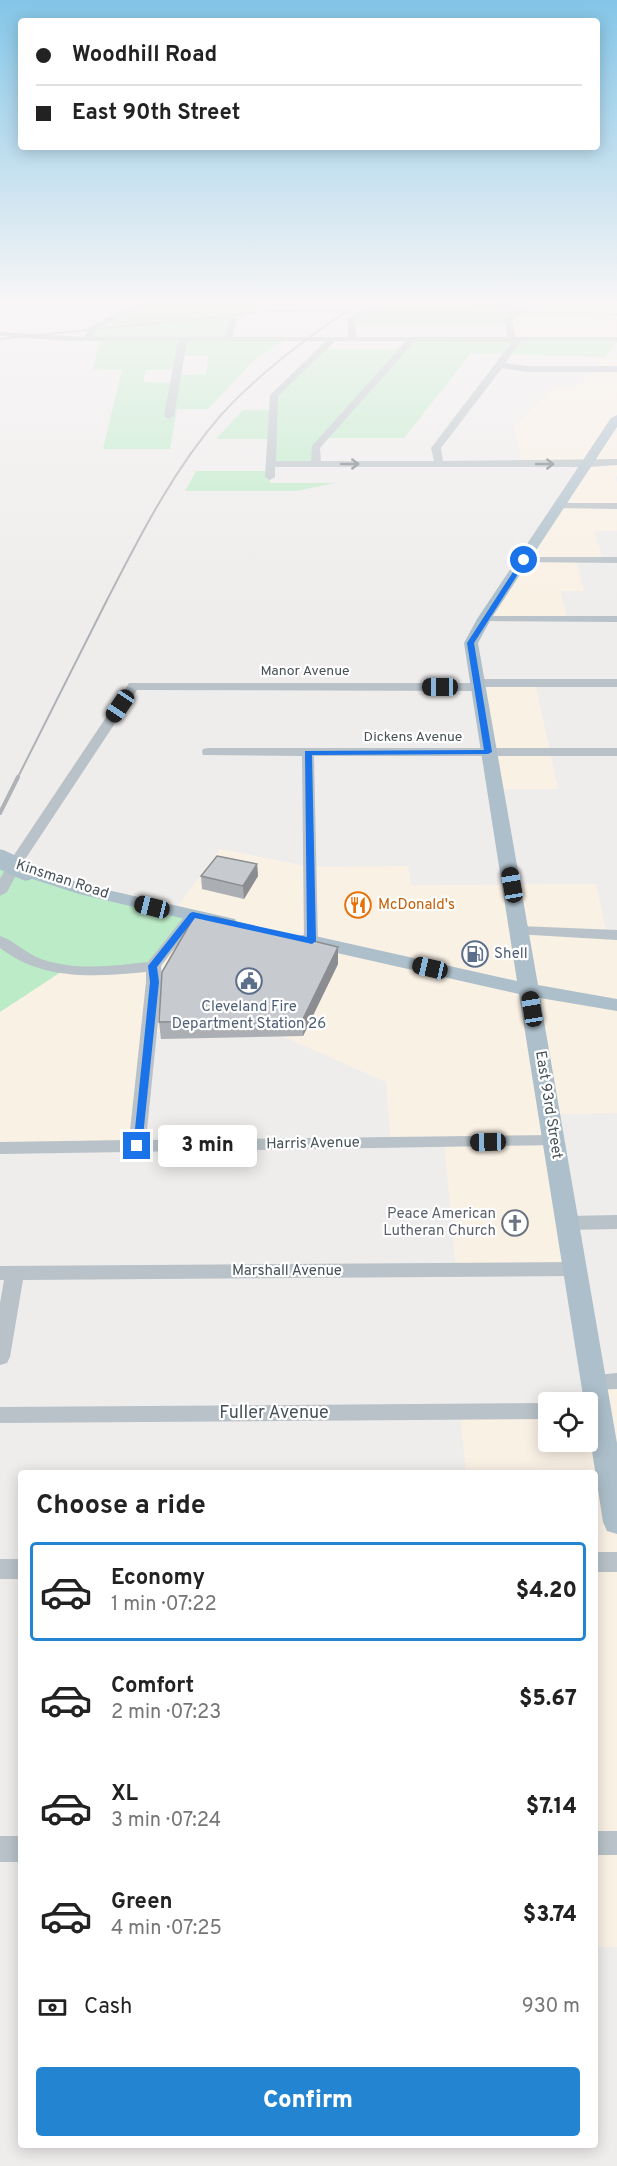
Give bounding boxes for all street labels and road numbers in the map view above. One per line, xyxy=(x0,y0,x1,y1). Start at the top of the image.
street label: Manor Avenue xyxy=(260,663,350,680)
street label: Dickens Avenue xyxy=(364,729,462,746)
street label: Kinsman Road xyxy=(13,856,111,904)
street label: East 93rd Street xyxy=(530,1049,566,1161)
street label: Harris Avenue xyxy=(266,1134,360,1154)
street label: Marshall Avenue xyxy=(232,1262,342,1281)
street label: Fuller Avenue xyxy=(219,1402,329,1425)

